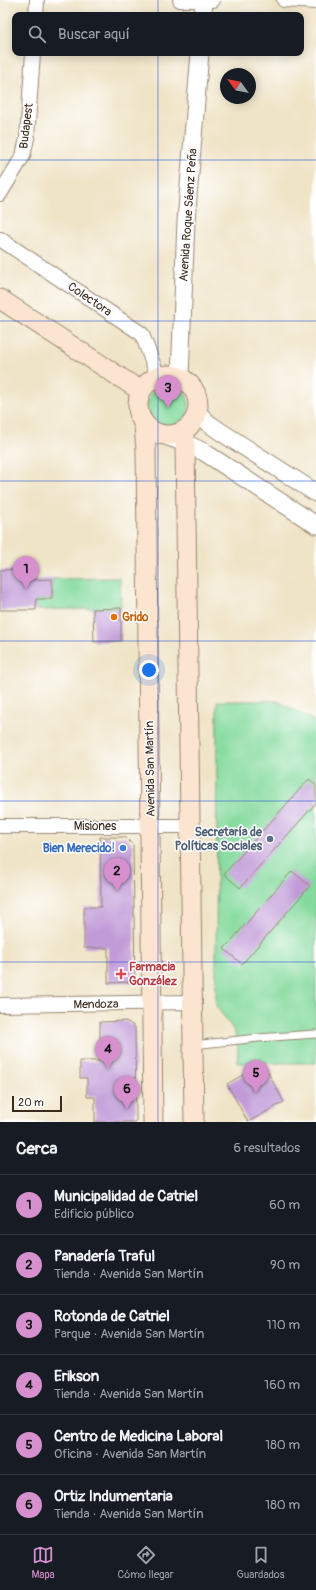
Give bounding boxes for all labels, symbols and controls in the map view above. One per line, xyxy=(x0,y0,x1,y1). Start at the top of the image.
search box xyxy=(12,12,304,56)
icon: search xyxy=(26,23,48,45)
text: Buscar aquí xyxy=(58,25,130,44)
north arrow xyxy=(220,68,256,104)
street label: Budapest xyxy=(16,102,37,150)
street label: Avenida Roque Sáenz Peña xyxy=(176,147,201,282)
street label: Colectora xyxy=(65,279,115,320)
pin: 3 xyxy=(155,375,181,408)
pin: 1 xyxy=(13,556,39,589)
place label: Grido xyxy=(122,610,149,625)
marker: Grido xyxy=(109,612,119,622)
your location xyxy=(139,660,159,680)
street label: Avenida San Martín xyxy=(142,721,159,817)
street label: Misiones xyxy=(74,819,117,834)
place label: Secretaría de Políticas Sociales xyxy=(175,825,263,854)
marker: Secretaría de Políticas Sociales xyxy=(265,834,275,844)
place label: Bien Merecido! xyxy=(43,841,115,856)
marker: Bien Merecido! xyxy=(118,843,128,853)
pin: 2 xyxy=(104,858,130,891)
place label: Farmacia González xyxy=(129,960,178,989)
marker: Farmacia González xyxy=(116,969,126,979)
street label: Mendoza xyxy=(73,997,119,1012)
pin: 4 xyxy=(95,1036,121,1069)
pin: 5 xyxy=(243,1060,269,1093)
pin: 6 xyxy=(114,1076,140,1109)
scale bar xyxy=(12,1094,62,1113)
text: 20 m xyxy=(18,1096,44,1109)
text: Cerca xyxy=(16,1138,57,1159)
text: 6 resultados xyxy=(233,1140,300,1156)
text: Municipalidad de Catriel xyxy=(54,1187,198,1206)
text: 1 xyxy=(26,1197,32,1213)
text: 60 m xyxy=(269,1197,300,1213)
text: Edificio público xyxy=(54,1206,134,1222)
text: Panadería Traful xyxy=(54,1247,155,1266)
text: 2 xyxy=(25,1257,33,1273)
text: 90 m xyxy=(270,1257,300,1273)
text: Tienda · Avenida San Martín xyxy=(54,1266,204,1282)
text: Rotonda de Catriel xyxy=(54,1307,170,1326)
text: 3 xyxy=(25,1317,33,1333)
text: 110 m xyxy=(267,1317,300,1333)
text: Parque · Avenida San Martín xyxy=(54,1326,204,1342)
text: Erikson xyxy=(54,1367,99,1386)
text: 4 xyxy=(25,1377,33,1393)
text: 160 m xyxy=(264,1377,300,1393)
text: Tienda · Avenida San Martín xyxy=(54,1386,204,1402)
text: Centro de Medicina Laboral xyxy=(54,1427,223,1446)
text: 5 xyxy=(25,1437,33,1453)
text: 180 m xyxy=(265,1437,300,1453)
text: Oficina · Avenida San Martín xyxy=(54,1446,206,1462)
text: Ortiz Indumentaria xyxy=(54,1487,173,1506)
text: 6 xyxy=(25,1497,33,1513)
text: 180 m xyxy=(265,1497,300,1513)
text: Tienda · Avenida San Martín xyxy=(54,1506,204,1522)
tab: Mapa xyxy=(31,1544,55,1581)
tab: Cómo llegar xyxy=(118,1544,174,1581)
tab: Guardados xyxy=(236,1544,285,1581)

